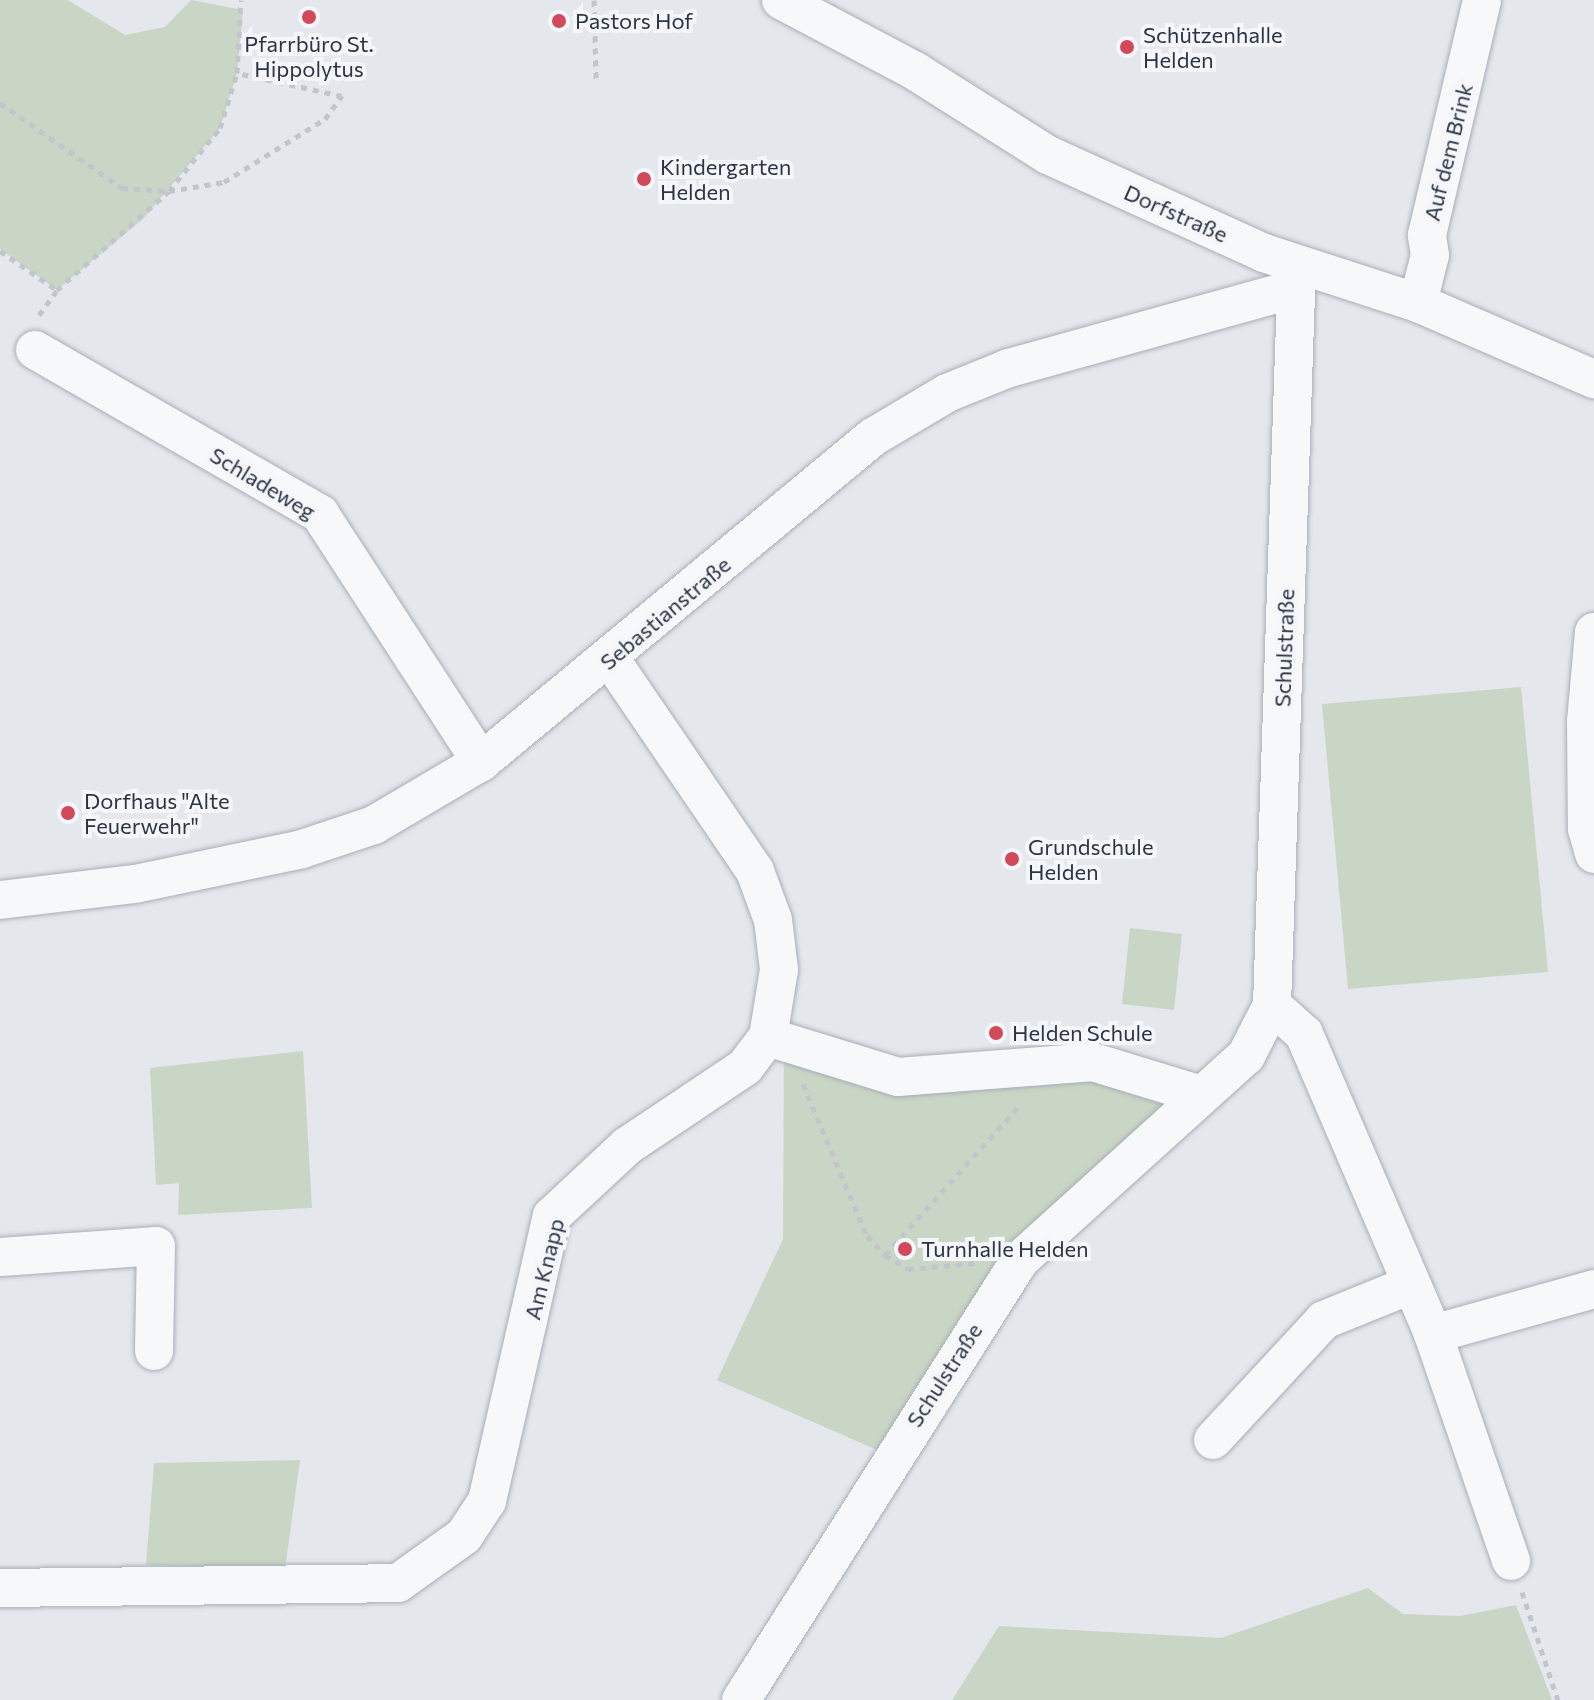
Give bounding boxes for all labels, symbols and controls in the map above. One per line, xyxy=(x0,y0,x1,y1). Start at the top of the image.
marker: Pfarrbüro St. Hippolytus xyxy=(300,8,318,26)
place label: Pastors Hof xyxy=(575,8,693,34)
marker: Pastors Hof xyxy=(550,12,568,30)
place label: Schützenhalle Helden xyxy=(1143,21,1283,72)
place label: Pfarrbüro St. Hippolytus xyxy=(244,30,374,82)
marker: Schützenhalle Helden xyxy=(1118,38,1136,56)
street label: Auf dem Brink xyxy=(1418,80,1478,224)
place label: Kindergarten Helden xyxy=(660,153,791,204)
marker: Kindergarten Helden xyxy=(635,170,653,188)
street label: Dorfstraße xyxy=(1120,178,1232,248)
street label: Schladeweg xyxy=(206,441,320,525)
street label: Sebastianstraße xyxy=(595,551,735,675)
street label: Schulstraße xyxy=(1269,588,1299,708)
place label: Dorfhaus "Alte Feuerwehr" xyxy=(84,787,230,838)
marker: Dorfhaus "Alte Feuerwehr" xyxy=(59,804,77,822)
place label: Grundschule Helden xyxy=(1028,833,1153,884)
marker: Grundschule Helden xyxy=(1003,850,1021,868)
place label: Helden Schule xyxy=(1012,1020,1153,1046)
marker: Helden Schule xyxy=(987,1024,1005,1042)
street label: Am Knapp xyxy=(519,1216,569,1322)
place label: Turnhalle Helden xyxy=(921,1236,1089,1262)
marker: Turnhalle Helden xyxy=(896,1240,914,1258)
street label: Schulstraße xyxy=(901,1318,987,1432)

